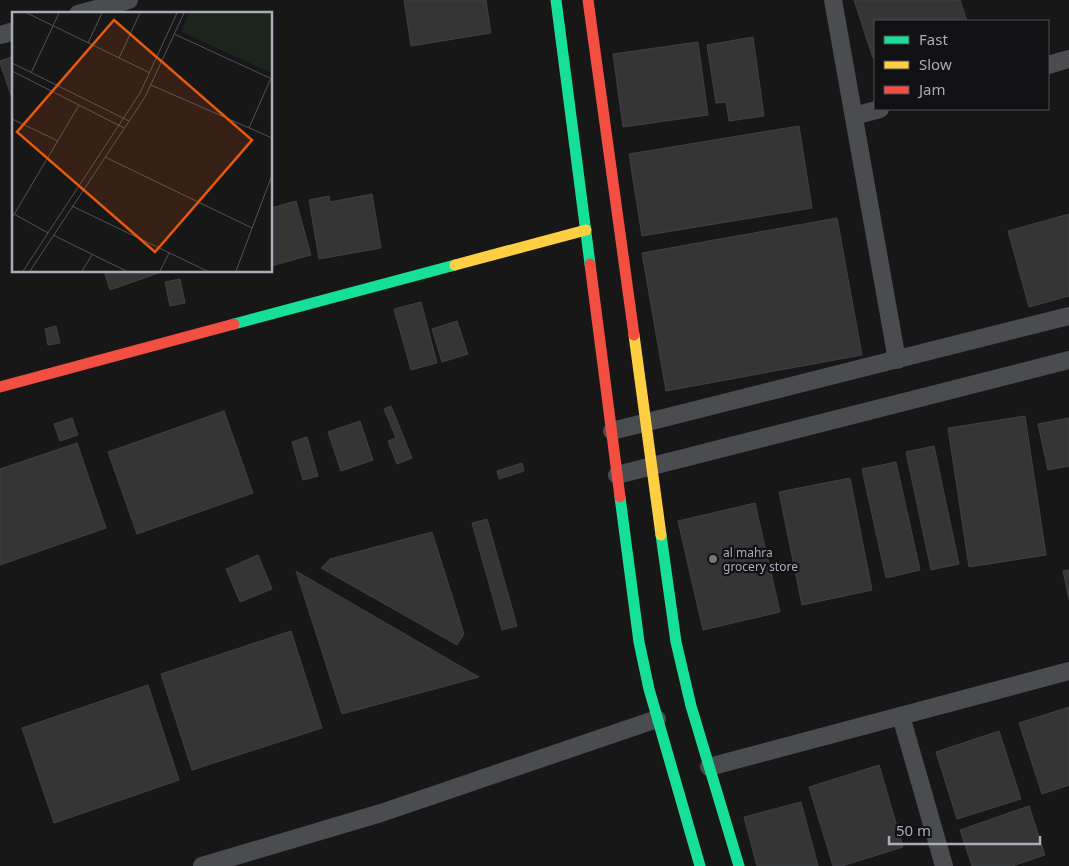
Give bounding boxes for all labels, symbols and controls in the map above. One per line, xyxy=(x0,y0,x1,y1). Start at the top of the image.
inset map xyxy=(12,12,272,272)
legend xyxy=(874,20,1049,110)
text: Fast xyxy=(919,29,948,49)
text: Slow xyxy=(919,54,952,74)
text: Jam xyxy=(917,79,946,99)
place label: al mahra grocery store xyxy=(723,544,798,575)
marker: al mahra grocery store xyxy=(707,553,719,565)
scale bar xyxy=(889,814,1040,846)
text: 50 m xyxy=(896,820,931,840)

